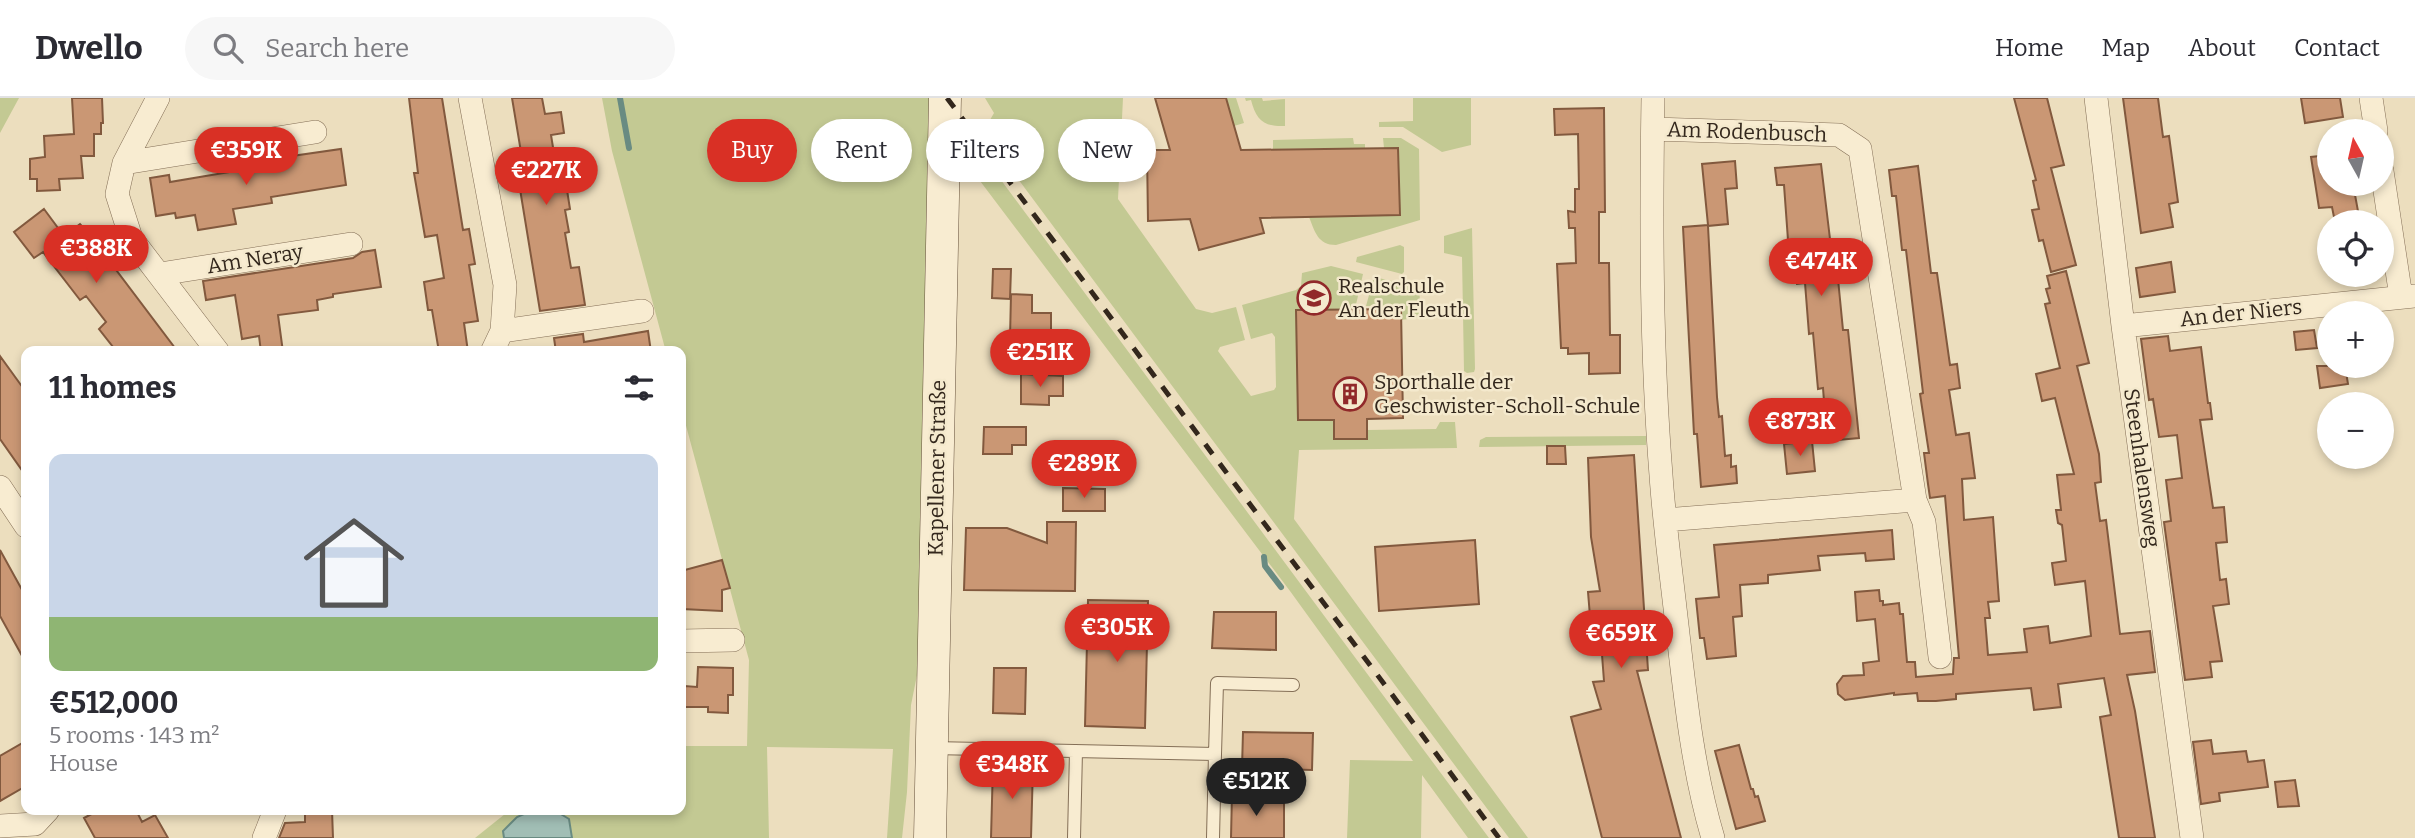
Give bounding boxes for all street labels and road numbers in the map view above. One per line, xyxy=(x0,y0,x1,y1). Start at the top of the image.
street label: Am Rodenbusch xyxy=(1667,116,1827,148)
street label: Am Neray xyxy=(205,238,306,279)
street label: An der Niers xyxy=(2179,294,2303,332)
street label: Kapellener Straße xyxy=(922,380,952,556)
street label: Steenhalensweg xyxy=(2118,387,2166,550)

